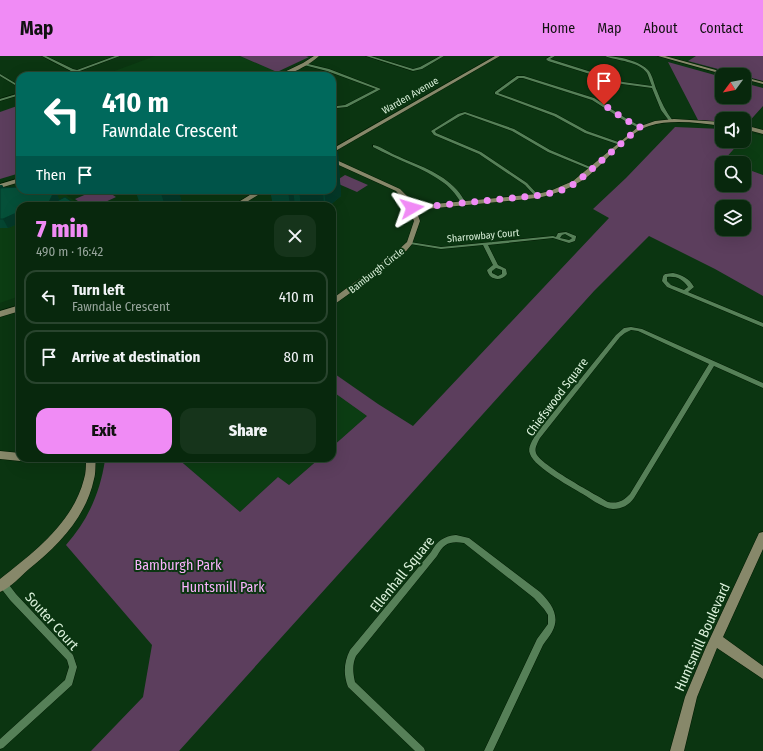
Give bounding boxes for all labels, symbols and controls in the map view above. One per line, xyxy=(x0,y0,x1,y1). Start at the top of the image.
text: Map xyxy=(20,17,53,40)
text: Home xyxy=(542,20,575,37)
text: Map xyxy=(597,20,621,37)
text: About xyxy=(643,20,678,37)
text: Contact xyxy=(700,20,743,37)
pin xyxy=(587,64,621,105)
north arrow xyxy=(715,68,751,104)
map controls xyxy=(715,68,751,236)
icon: arrive xyxy=(593,70,615,92)
street label: Warden Avenue xyxy=(380,75,441,117)
text: 410 m xyxy=(102,86,169,119)
icon: left xyxy=(36,88,88,140)
button: sound xyxy=(715,112,751,148)
text: Fawndale Crescent xyxy=(102,120,238,142)
button: search xyxy=(715,156,751,192)
icon: arrive xyxy=(74,164,96,186)
text: Then xyxy=(36,166,66,184)
position arrow xyxy=(391,187,433,229)
button: layers xyxy=(715,200,751,236)
text: 7 min xyxy=(36,215,88,243)
button: close xyxy=(274,215,316,257)
street label: Sharrowbay Court xyxy=(446,227,520,245)
text: 490 m · 16:42 xyxy=(36,244,103,259)
street label: Bamburgh Circle xyxy=(347,245,407,296)
text: Turn left xyxy=(72,281,125,299)
icon: left xyxy=(38,286,60,308)
text: 410 m xyxy=(279,288,314,306)
text: Fawndale Crescent xyxy=(72,299,170,314)
icon: arrive xyxy=(38,346,60,368)
text: Arrive at destination xyxy=(72,348,200,366)
text: 80 m xyxy=(284,348,314,366)
street label: Chiefswood Square xyxy=(523,355,591,439)
button: Exit xyxy=(36,408,172,454)
button: Share xyxy=(180,408,316,454)
street label: Ellenhall Square xyxy=(367,533,438,616)
park label: Bamburgh Park xyxy=(135,557,222,574)
park label: Huntsmill Park xyxy=(181,579,265,596)
street label: Huntsmill Boulevard xyxy=(671,581,734,694)
street label: Souter Court xyxy=(21,589,82,654)

